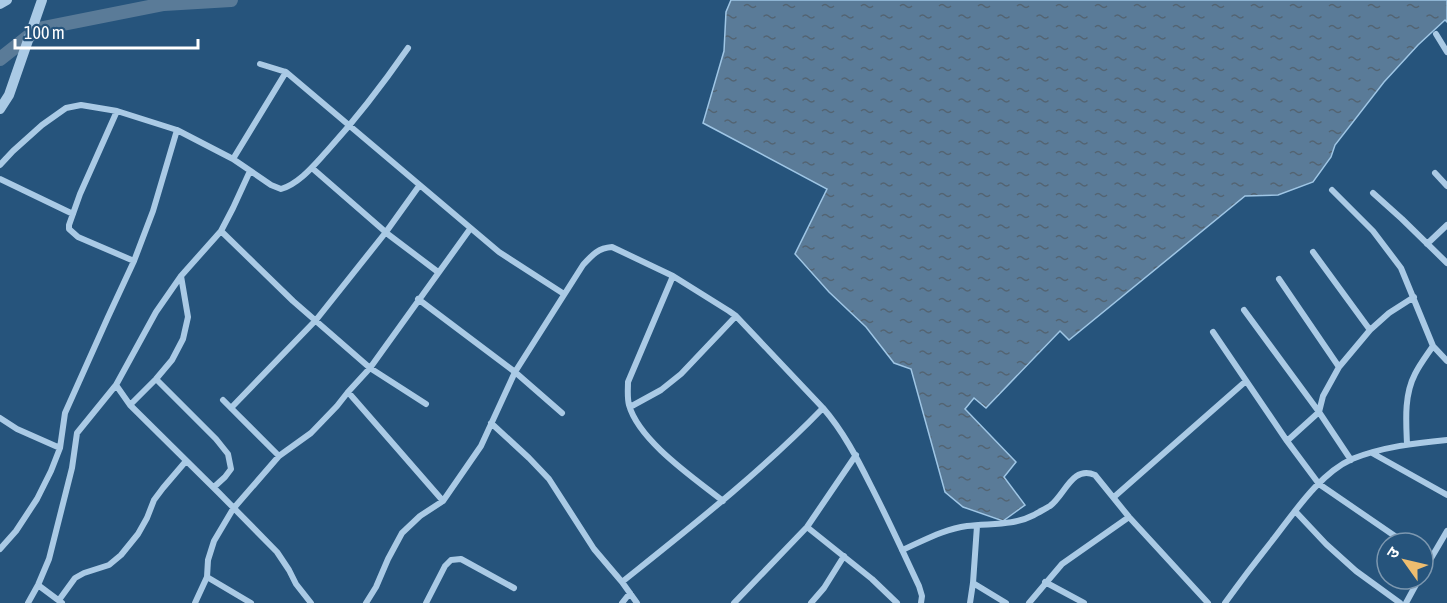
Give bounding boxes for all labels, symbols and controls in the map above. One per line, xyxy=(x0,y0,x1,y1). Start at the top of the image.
scale bar xyxy=(15,12,198,50)
text: 100 m xyxy=(24,22,65,43)
north arrow xyxy=(1375,531,1435,591)
text: उ xyxy=(1382,543,1403,562)

